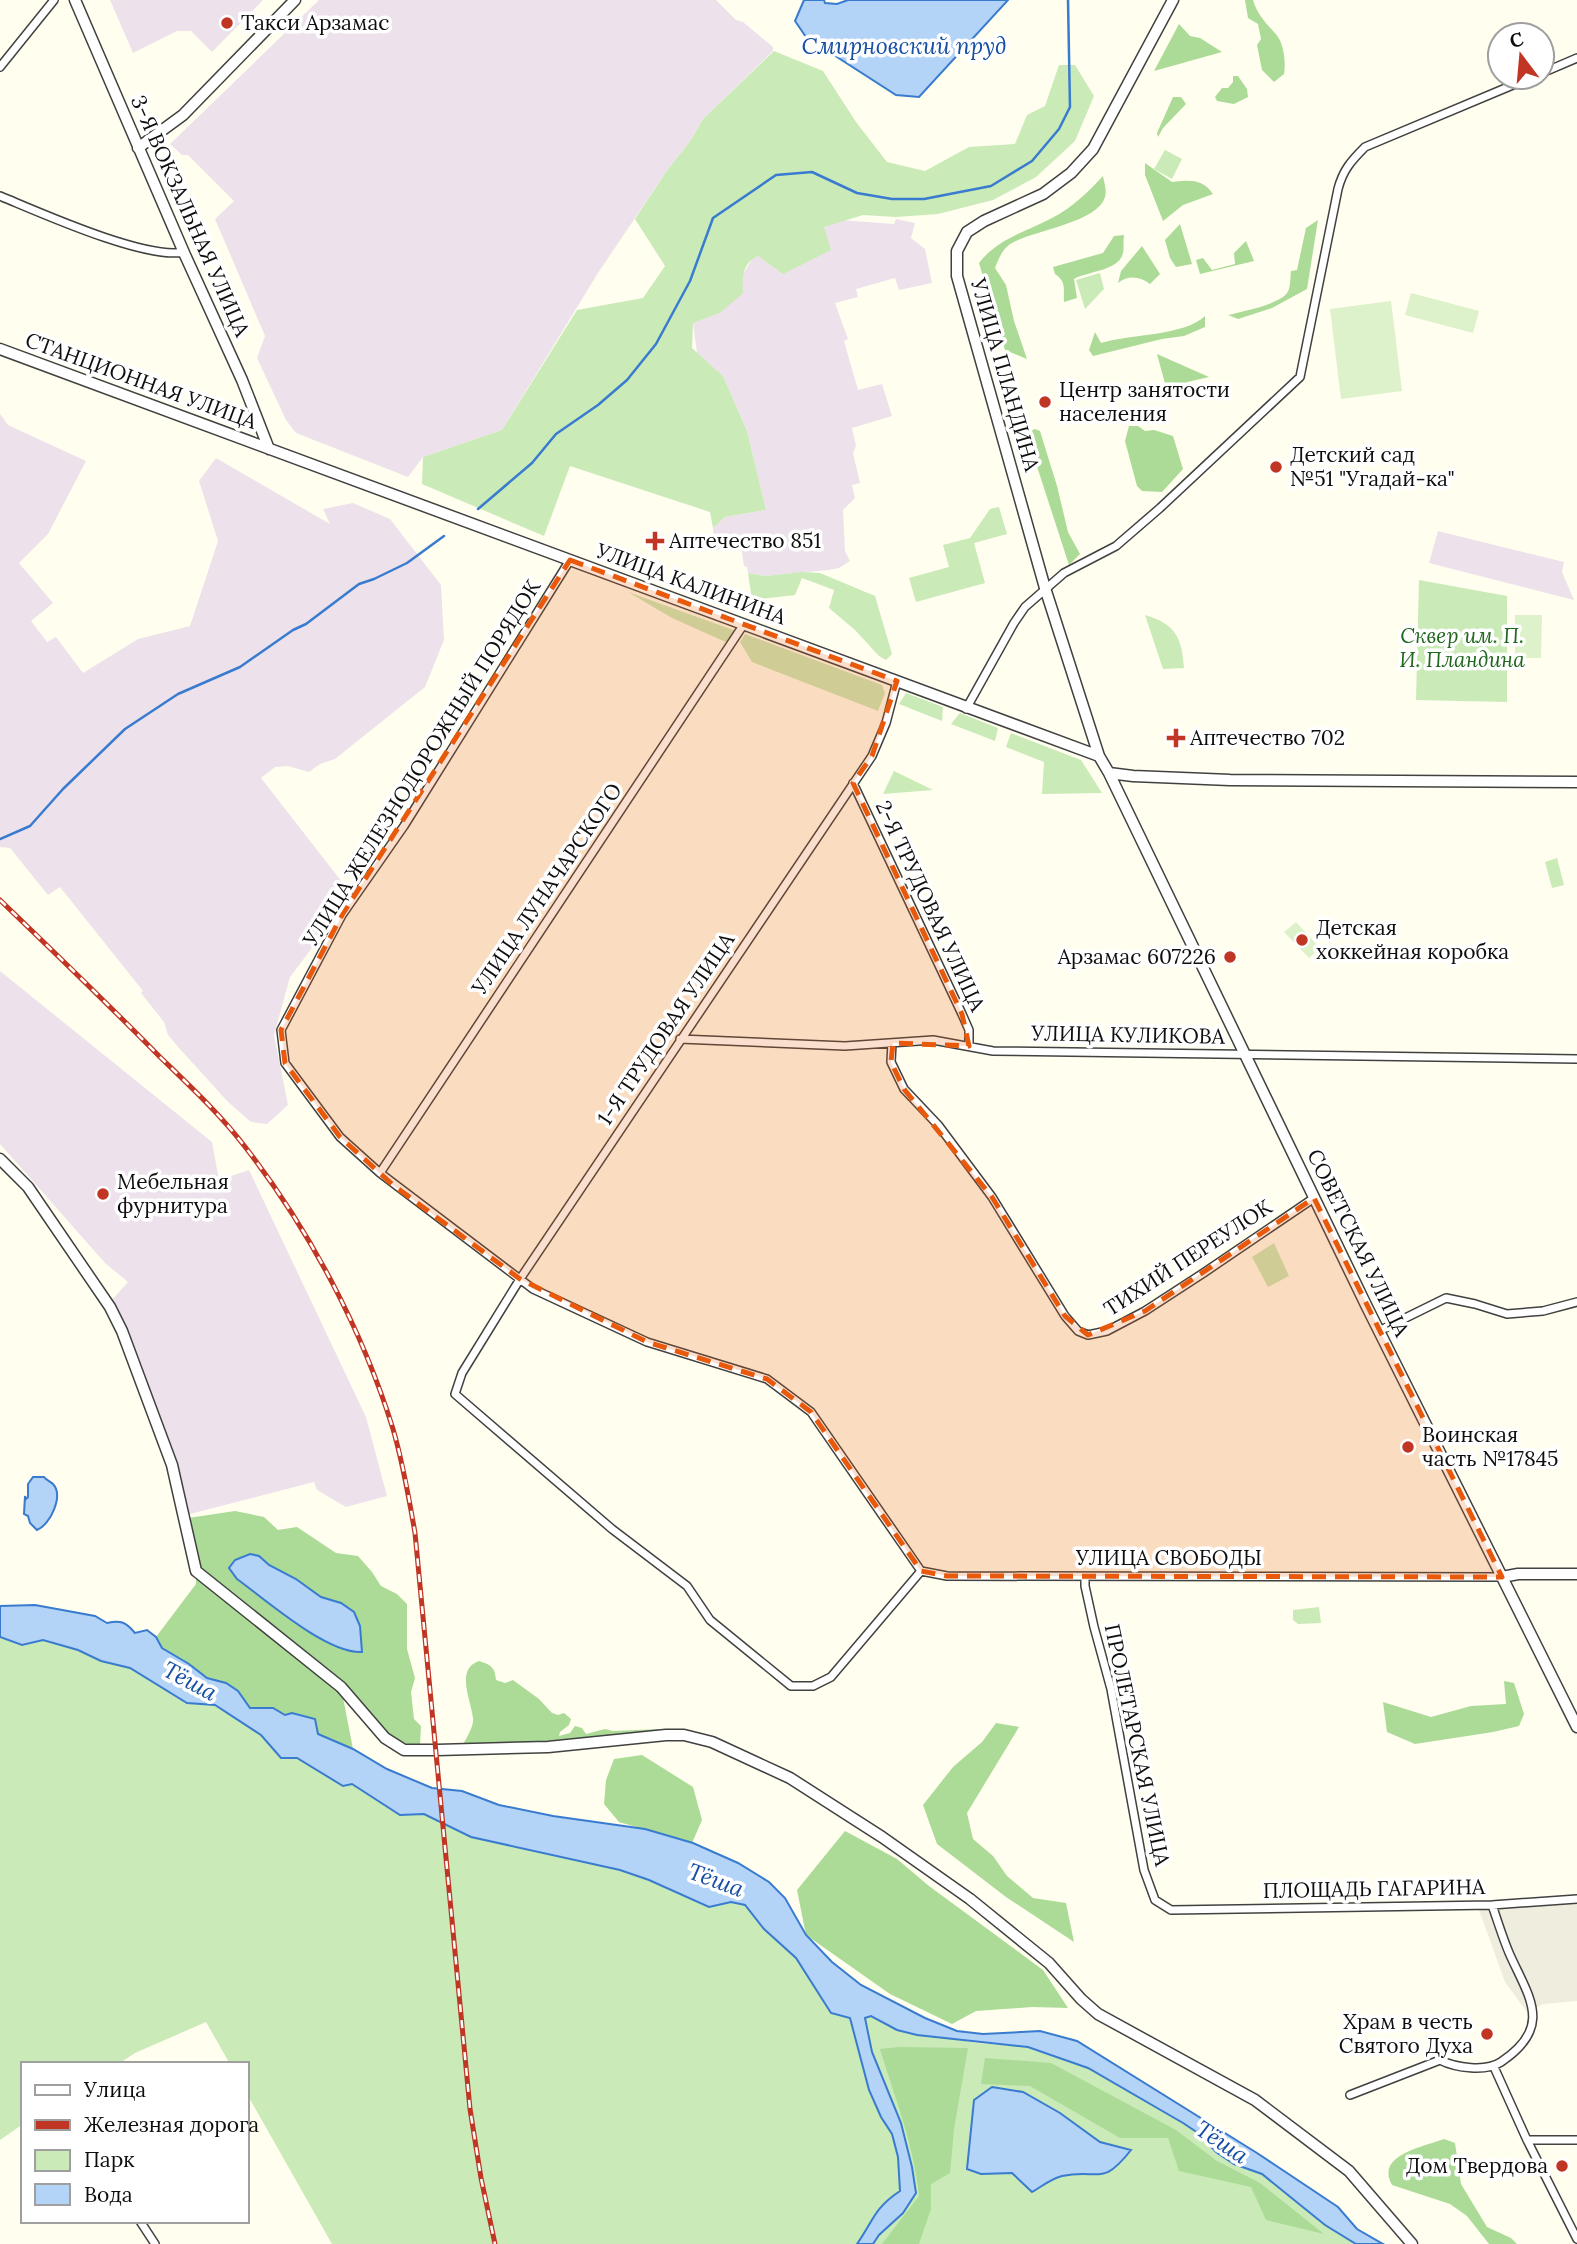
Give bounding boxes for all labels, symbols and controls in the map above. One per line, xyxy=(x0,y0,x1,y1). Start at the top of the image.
place label: Такси Арзамас xyxy=(241,9,389,36)
marker: Такси Арзамас xyxy=(219,15,235,31)
north arrow xyxy=(1486,21,1556,91)
text: С xyxy=(1507,26,1526,53)
water label: Смирновский пруд xyxy=(802,31,1006,60)
street label: 3-Я ВОКЗАЛЬНАЯ УЛИЦА xyxy=(125,91,256,341)
street label: УЛИЦА ПЛАНДИНА xyxy=(965,274,1046,475)
street label: СТАНЦИОННАЯ УЛИЦА xyxy=(22,326,261,435)
place label: Центр занятости населения xyxy=(1059,376,1230,427)
marker: Центр занятости населения xyxy=(1037,394,1053,410)
place label: Детский сад №51 "Угадай-ка" xyxy=(1290,441,1455,492)
marker: Детский сад №51 "Угадай-ка" xyxy=(1268,459,1284,475)
place label: Аптечество 851 xyxy=(668,527,821,554)
marker: Аптечество 851 xyxy=(647,533,663,549)
street label: УЛИЦА КАЛИНИНА xyxy=(592,536,790,631)
street label: УЛИЦА ЖЕЛЕЗНОДОРОЖНЫЙ ПОРЯДОК xyxy=(296,574,547,952)
park label: Сквер им. П. И. Пландина xyxy=(1399,622,1525,673)
place label: Аптечество 702 xyxy=(1189,724,1345,751)
marker: Аптечество 702 xyxy=(1168,730,1184,746)
street label: УЛИЦА ЛУНАЧАРСКОГО xyxy=(465,778,627,1000)
street label: 2-Я ТРУДОВАЯ УЛИЦА xyxy=(870,796,992,1016)
place label: Детская хоккейная коробка xyxy=(1316,914,1509,965)
street label: 1-Я ТРУДОВАЯ УЛИЦА xyxy=(591,927,740,1130)
marker: Детская хоккейная коробка xyxy=(1294,932,1310,948)
place label: Арзамас 607226 xyxy=(1057,943,1216,970)
marker: Арзамас 607226 xyxy=(1222,949,1238,965)
street label: УЛИЦА КУЛИКОВА xyxy=(1030,1019,1226,1050)
street label: СОВЕТСКАЯ УЛИЦА xyxy=(1301,1144,1416,1342)
place label: Мебельная фурнитура xyxy=(117,1168,229,1219)
marker: Мебельная фурнитура xyxy=(95,1186,111,1202)
street label: ТИХИЙ ПЕРЕУЛОК xyxy=(1098,1193,1278,1322)
place label: Воинская часть №17845 xyxy=(1422,1421,1559,1472)
marker: Воинская часть №17845 xyxy=(1400,1439,1416,1455)
street label: УЛИЦА СВОБОДЫ xyxy=(1075,1544,1262,1571)
street label: ПРОЛЕТАРСКАЯ УЛИЦА xyxy=(1099,1621,1177,1869)
water label: Тёша xyxy=(158,1654,223,1707)
water label: Тёша xyxy=(684,1856,748,1903)
street label: ПЛОЩАДЬ ГАГАРИНА xyxy=(1263,1873,1486,1904)
place label: Храм в честь Святого Духа xyxy=(1339,2008,1473,2059)
marker: Храм в честь Святого Духа xyxy=(1479,2026,1495,2042)
legend xyxy=(21,2062,248,2223)
text: Улица xyxy=(83,2076,146,2103)
text: Железная дорога xyxy=(84,2111,259,2138)
water label: Тёша xyxy=(1190,2114,1254,2170)
text: Парк xyxy=(84,2146,135,2173)
place label: Дом Твердова xyxy=(1406,2152,1548,2179)
marker: Дом Твердова xyxy=(1554,2158,1570,2174)
text: Вода xyxy=(84,2181,133,2208)

